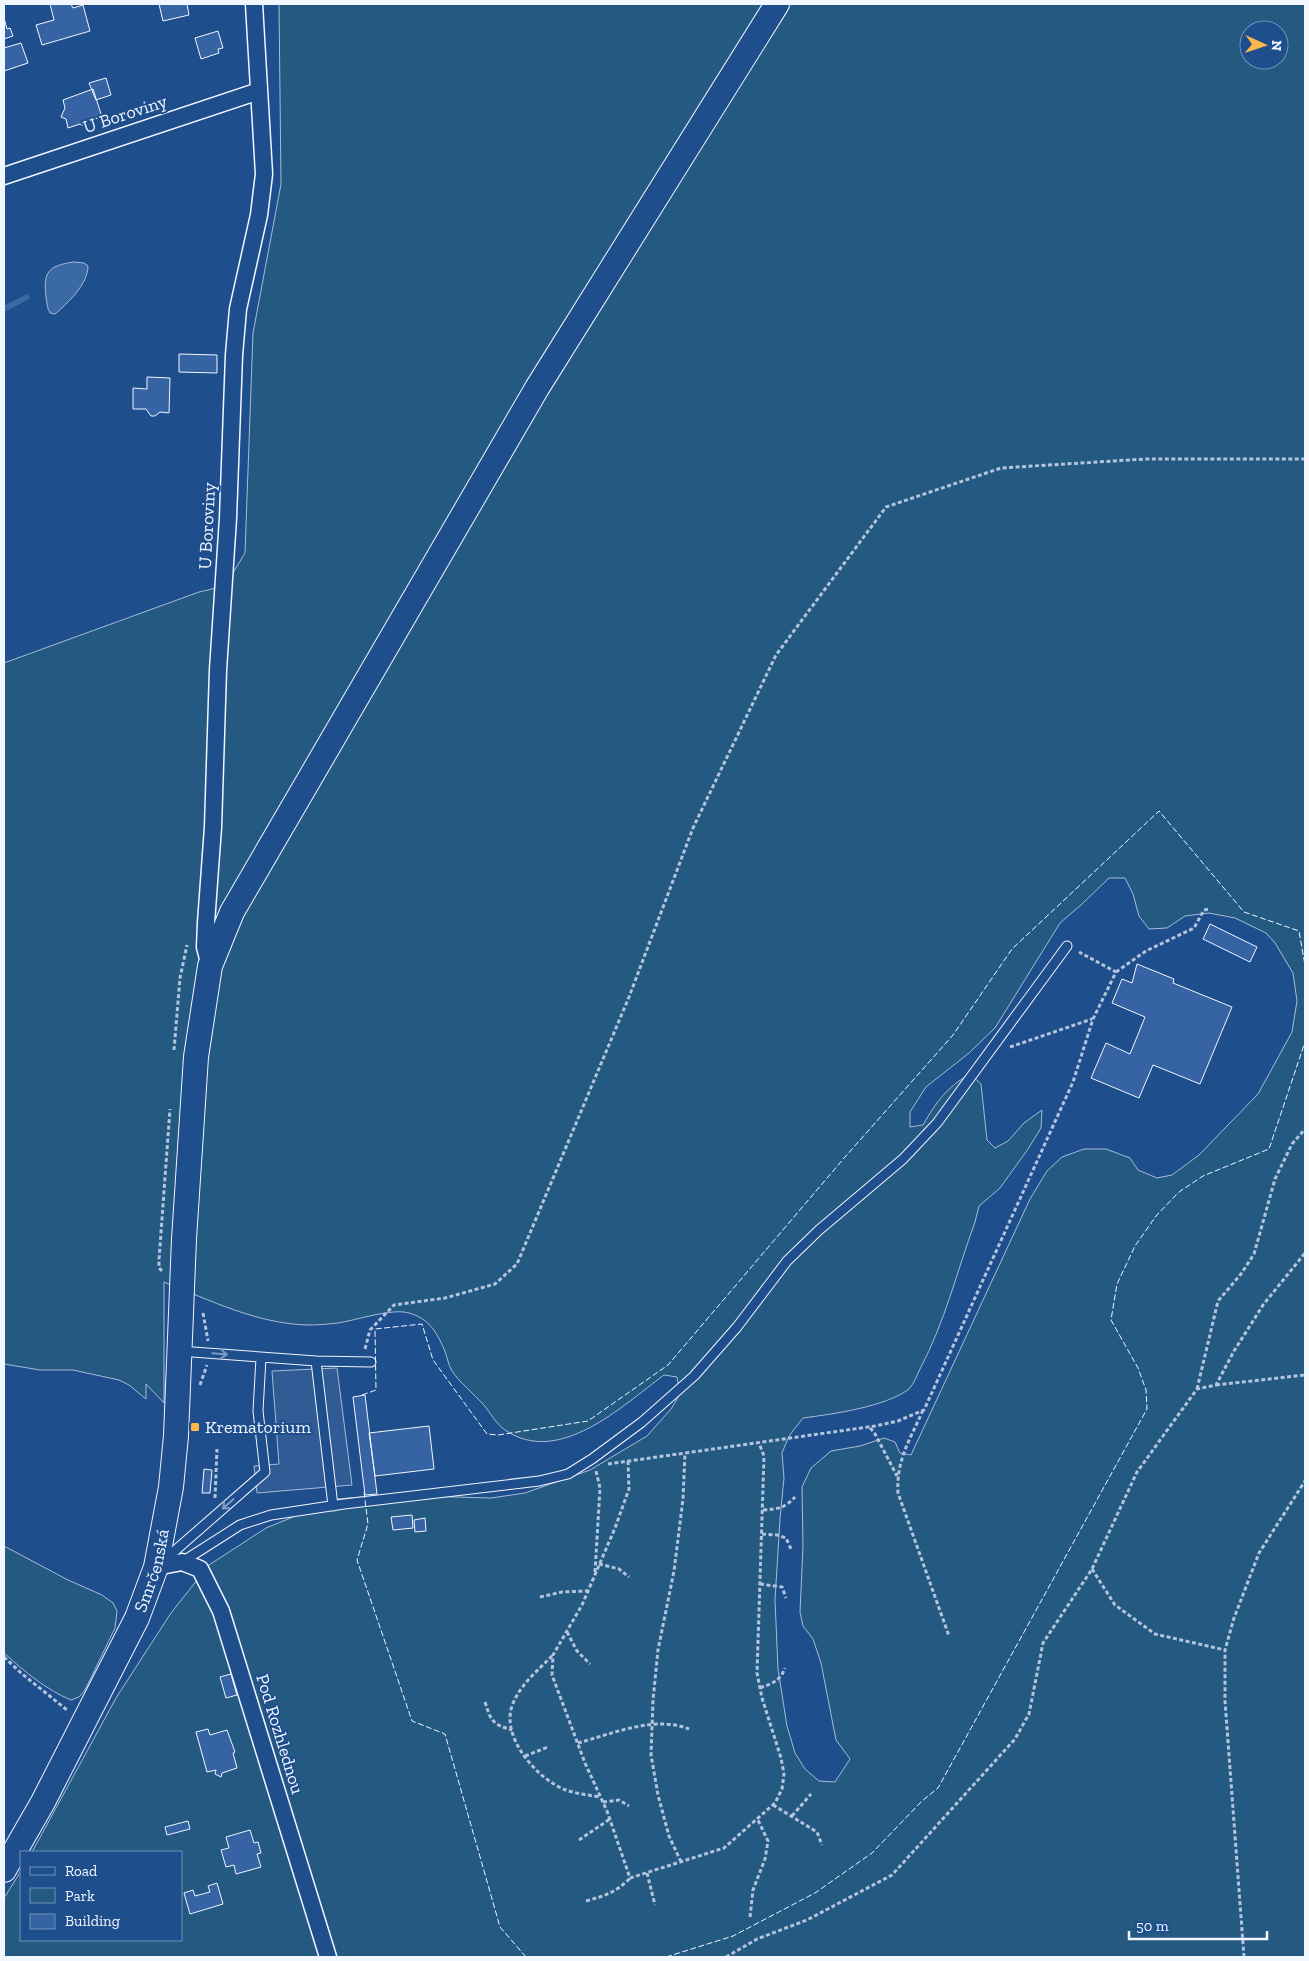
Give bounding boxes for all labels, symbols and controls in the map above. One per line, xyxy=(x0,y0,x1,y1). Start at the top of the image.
north arrow xyxy=(1239,20,1289,70)
text: N xyxy=(1268,40,1285,52)
street label: U Boroviny xyxy=(80,90,170,138)
street label: U Boroviny xyxy=(194,481,220,570)
one-way arrow xyxy=(212,1350,228,1359)
place label: Krematorium xyxy=(205,1416,311,1438)
marker: Krematorium xyxy=(189,1421,201,1433)
one-way arrow xyxy=(221,1498,234,1510)
street label: Smrčenská xyxy=(129,1527,174,1615)
street label: Pod Rozhlednou xyxy=(251,1671,309,1797)
legend xyxy=(20,1851,182,1941)
text: Road xyxy=(65,1862,98,1880)
text: Park xyxy=(65,1887,95,1905)
scale bar xyxy=(1129,1908,1266,1940)
text: Building xyxy=(65,1912,120,1930)
text: 50 m xyxy=(1136,1917,1169,1935)

